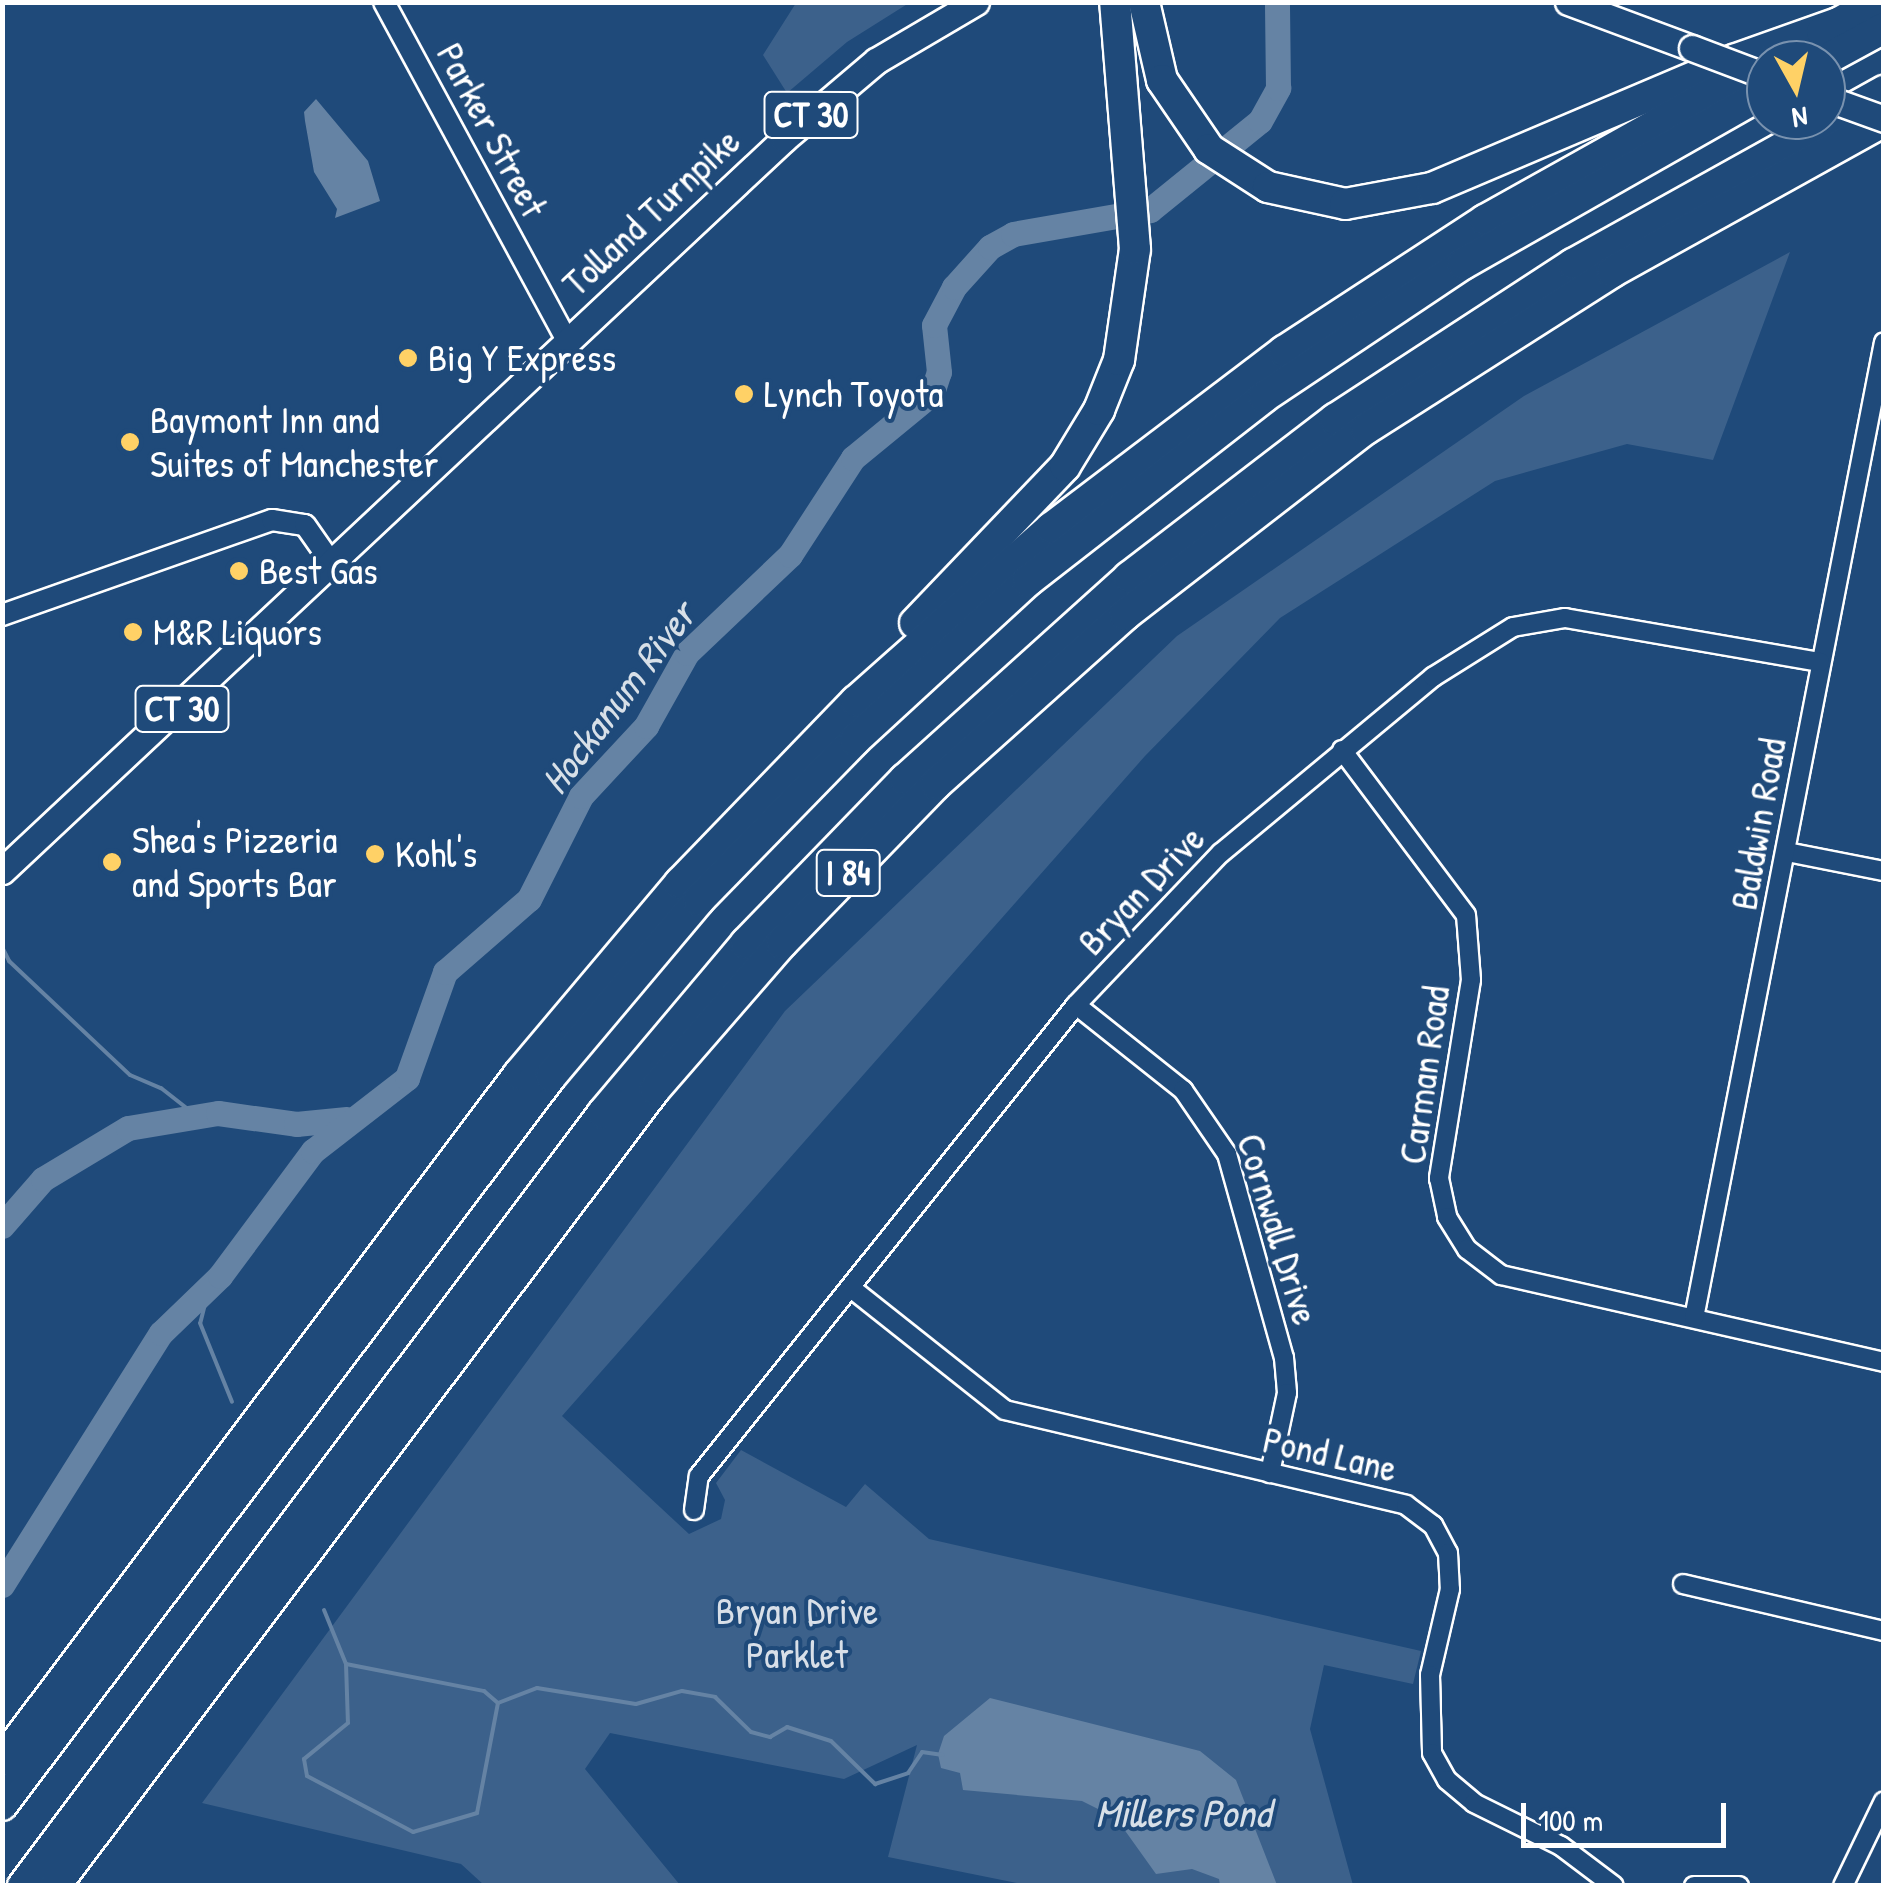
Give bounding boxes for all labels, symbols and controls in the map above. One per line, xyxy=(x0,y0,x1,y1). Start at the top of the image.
street label: Parker Street xyxy=(427,35,557,225)
north arrow xyxy=(1746,40,1846,140)
road number: CT 30 xyxy=(764,85,858,145)
text: N xyxy=(1790,98,1810,138)
street label: Tolland Turnpike xyxy=(553,118,749,306)
place label: Big Y Express xyxy=(428,335,616,381)
marker: Big Y Express xyxy=(397,347,419,369)
place label: Lynch Toyota xyxy=(764,371,943,417)
marker: Lynch Toyota xyxy=(733,383,755,405)
place label: Baymont Inn and Suites of Manchester xyxy=(150,397,438,486)
marker: Baymont Inn and Suites of Manchester xyxy=(119,431,141,453)
place label: Best Gas xyxy=(259,548,378,594)
marker: Best Gas xyxy=(228,560,250,582)
water label: Hockanum River xyxy=(529,592,705,802)
place label: M&R Liquors xyxy=(153,609,322,655)
marker: M&R Liquors xyxy=(122,621,144,643)
road number: CT 30 xyxy=(134,679,230,739)
street label: Baldwin Road xyxy=(1720,735,1796,913)
street label: Bryan Drive xyxy=(1068,816,1214,964)
place label: Shea's Pizzeria and Sports Bar xyxy=(132,817,338,906)
place label: Kohl's xyxy=(395,831,477,877)
marker: Kohl's xyxy=(364,843,386,865)
road number: I 84 xyxy=(816,843,880,903)
marker: Shea's Pizzeria and Sports Bar xyxy=(101,851,123,873)
street label: Carman Road xyxy=(1389,983,1459,1167)
street label: Cornwall Drive xyxy=(1227,1128,1329,1330)
street label: Pond Lane xyxy=(1259,1417,1401,1491)
park label: Bryan Drive Parklet xyxy=(716,1588,878,1678)
scale bar xyxy=(1526,1783,1731,1845)
water label: Millers Pond xyxy=(1096,1788,1270,1836)
text: 100 m xyxy=(1538,1800,1603,1840)

